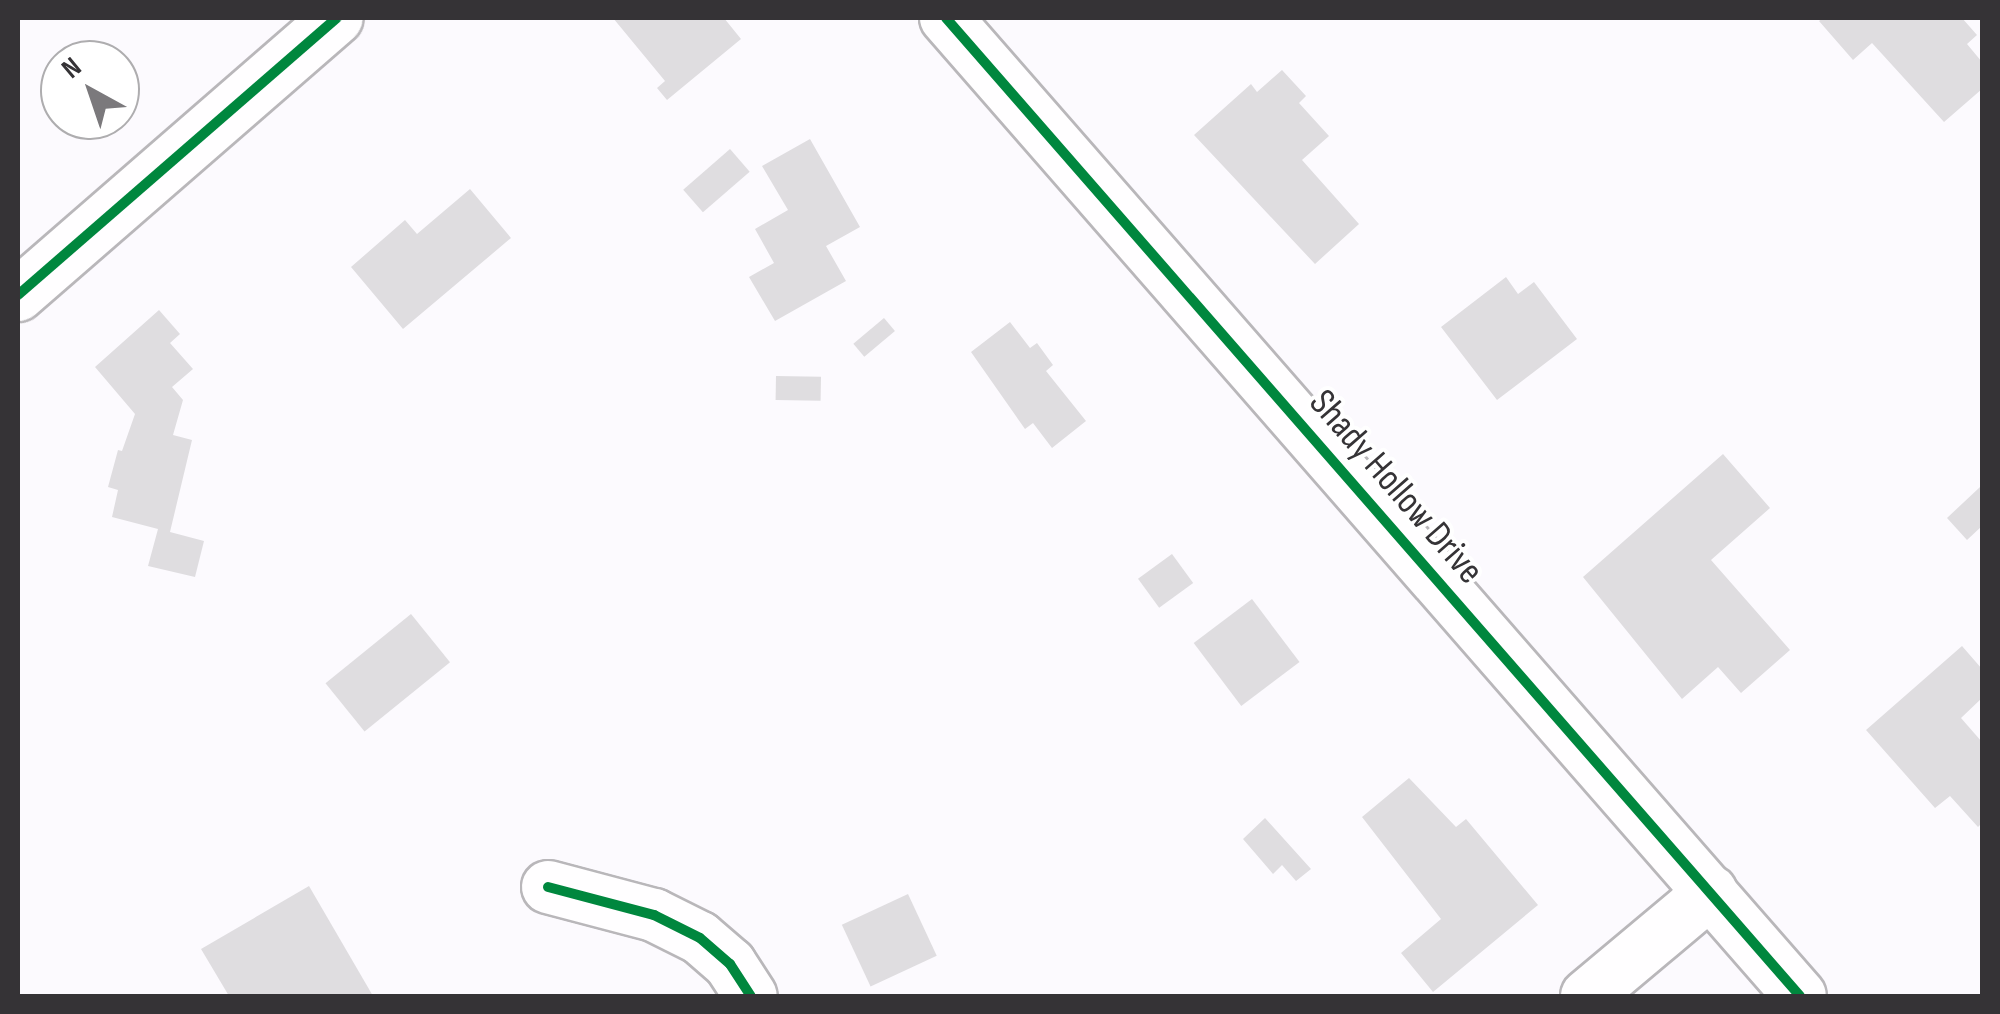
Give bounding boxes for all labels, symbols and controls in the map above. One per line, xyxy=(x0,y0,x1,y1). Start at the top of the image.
north arrow xyxy=(40,40,140,140)
text: N xyxy=(55,51,88,86)
street label: Shady Hollow Drive xyxy=(1299,381,1493,593)

